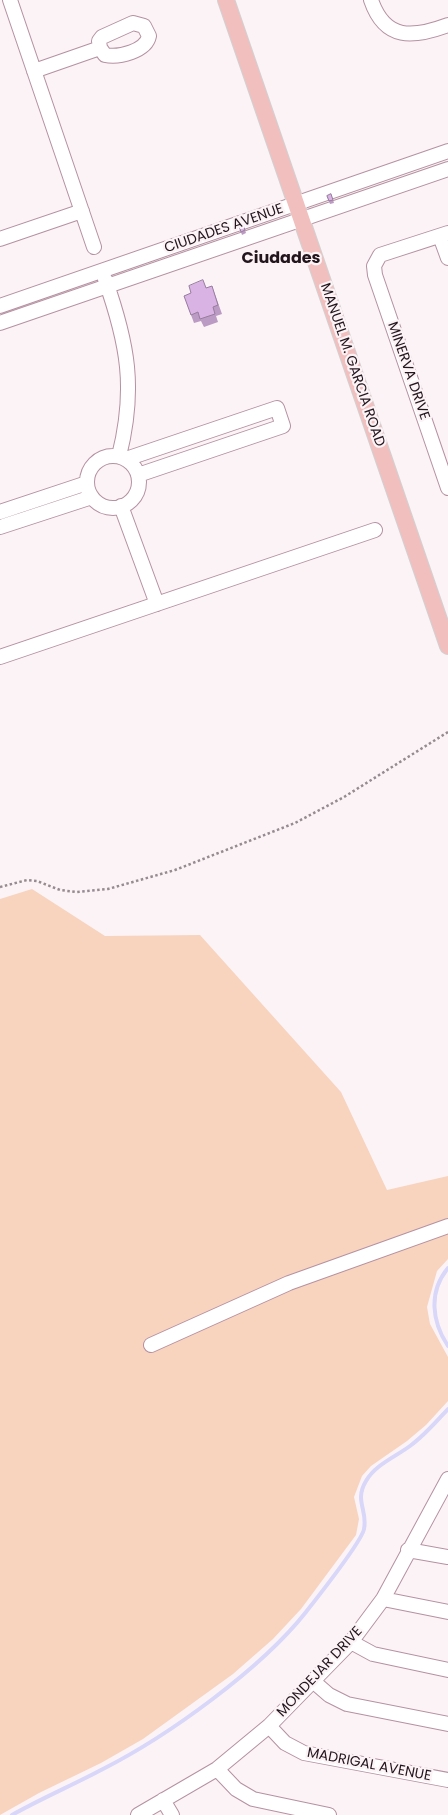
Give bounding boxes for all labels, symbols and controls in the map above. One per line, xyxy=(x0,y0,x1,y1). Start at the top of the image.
street label: CIUDADES AVENUE xyxy=(162,201,286,257)
district label: Ciudades xyxy=(241,249,321,269)
street label: MANUEL M. GARCIA ROAD xyxy=(316,281,388,449)
street label: MINERVA DRIVE xyxy=(383,320,433,422)
street label: MONDEJAR DRIVE xyxy=(274,1623,366,1721)
street label: MADRIGAL AVENUE xyxy=(306,1745,432,1785)

